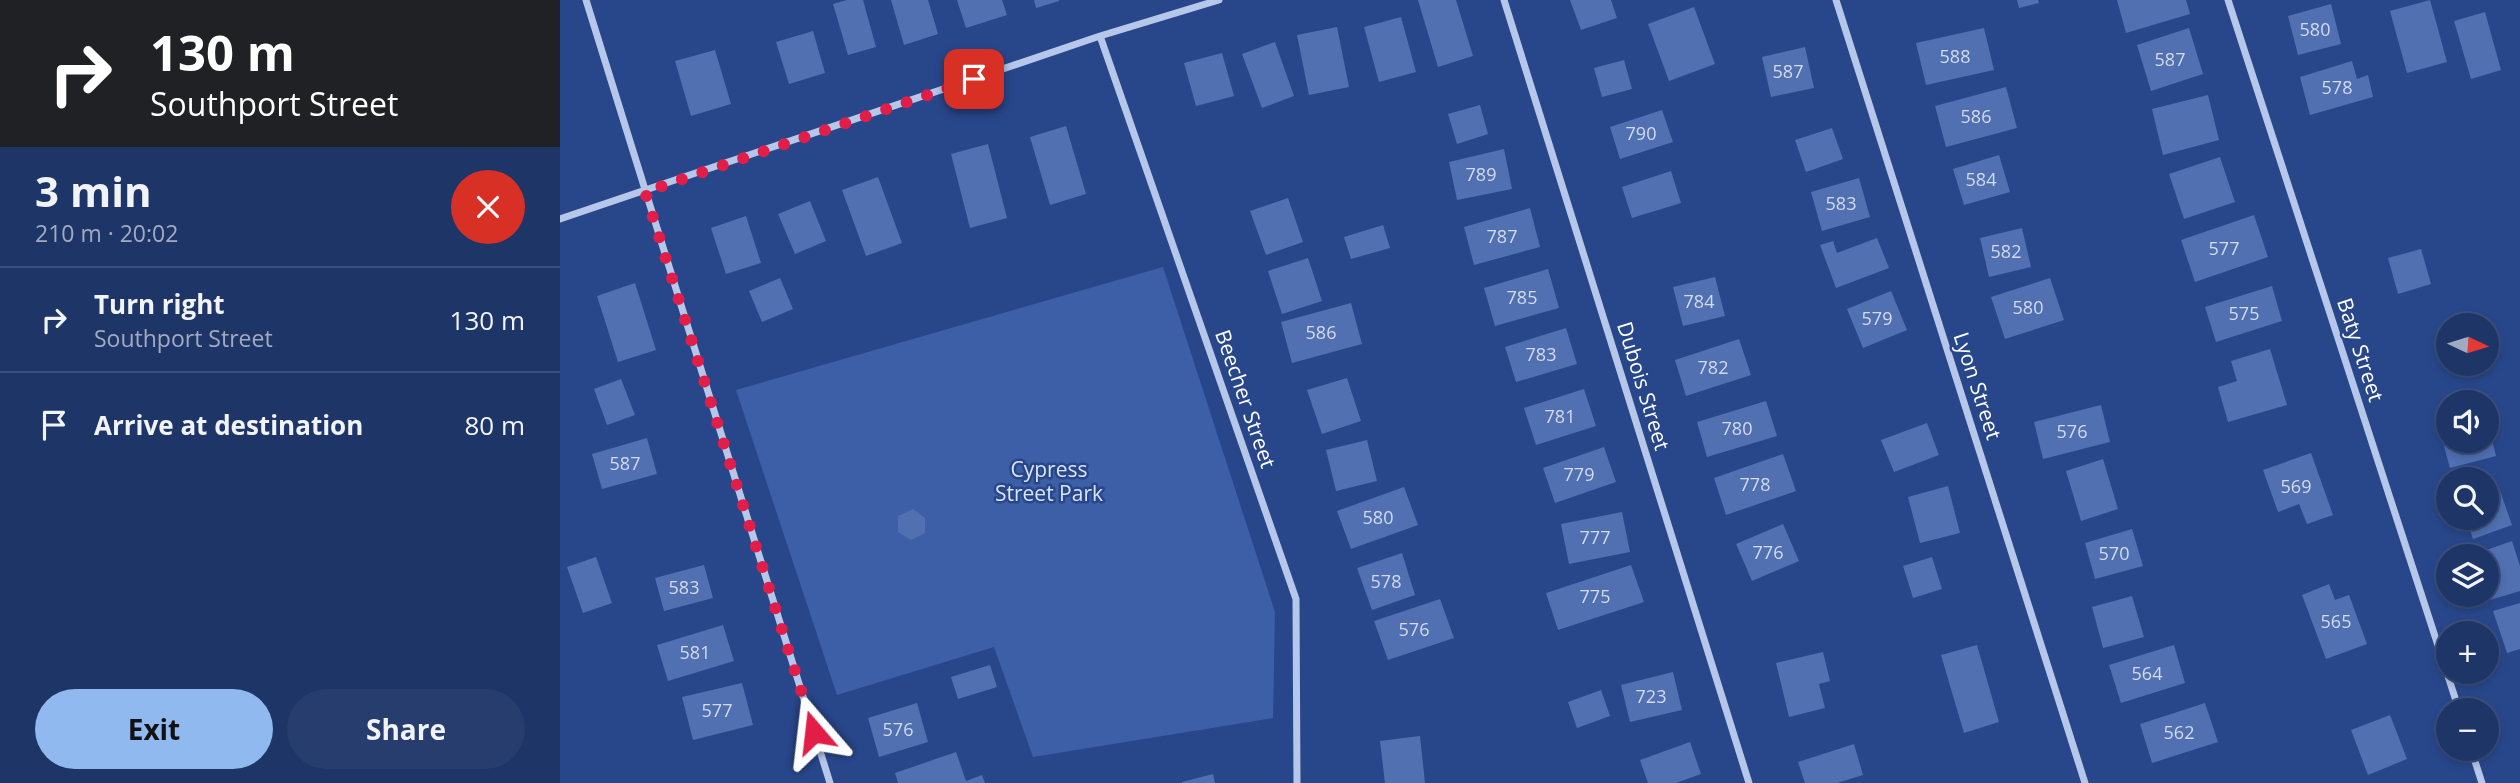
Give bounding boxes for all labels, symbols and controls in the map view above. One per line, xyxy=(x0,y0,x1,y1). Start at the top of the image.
house number: 580 xyxy=(2300,17,2330,41)
text: 130 m xyxy=(150,19,295,85)
icon: right xyxy=(35,28,126,119)
house number: 588 xyxy=(1940,44,1970,68)
house number: 587 xyxy=(2155,47,2185,71)
pin xyxy=(944,49,1004,109)
house number: 587 xyxy=(1773,59,1803,83)
icon: arrive xyxy=(955,60,993,98)
house number: 578 xyxy=(2322,75,2352,99)
text: Southport Street xyxy=(150,82,398,125)
house number: 586 xyxy=(1961,104,1991,128)
house number: 790 xyxy=(1626,121,1656,145)
text: 3 min xyxy=(35,162,152,219)
house number: 789 xyxy=(1466,162,1496,186)
house number: 584 xyxy=(1966,167,1996,191)
button: close xyxy=(451,170,525,244)
house number: 583 xyxy=(1826,191,1856,215)
text: 210 m · 20:02 xyxy=(35,217,178,249)
house number: 787 xyxy=(1487,224,1517,248)
house number: 577 xyxy=(2209,236,2239,260)
house number: 582 xyxy=(1991,239,2021,263)
house number: 785 xyxy=(1507,285,1537,309)
text: Turn right xyxy=(94,286,225,322)
house number: 784 xyxy=(1684,289,1714,313)
street label: Baty Street xyxy=(2331,294,2391,405)
house number: 580 xyxy=(2013,295,2043,319)
icon: right xyxy=(35,301,73,339)
house number: 575 xyxy=(2229,301,2259,325)
text: 130 m xyxy=(450,302,525,338)
house number: 579 xyxy=(1862,306,1892,330)
north arrow xyxy=(2436,313,2499,376)
map controls xyxy=(2436,313,2499,761)
street label: Dubois Street xyxy=(1611,318,1677,453)
house number: 586 xyxy=(1306,320,1336,344)
text: Southport Street xyxy=(94,322,273,354)
street label: Beecher Street xyxy=(1209,326,1283,472)
street label: Lyon Street xyxy=(1947,329,2008,443)
house number: 783 xyxy=(1526,342,1556,366)
house number: 782 xyxy=(1698,355,1728,379)
button: sound xyxy=(2436,390,2499,453)
house number: 781 xyxy=(1545,404,1575,428)
icon: arrive xyxy=(35,406,73,444)
text: Arrive at destination xyxy=(94,407,363,443)
text: 80 m xyxy=(464,407,525,443)
house number: 780 xyxy=(1722,416,1752,440)
house number: 576 xyxy=(2057,419,2087,443)
house number: 587 xyxy=(610,451,640,475)
park label: Cypress Street Park xyxy=(995,455,1103,507)
house number: 779 xyxy=(1564,462,1594,486)
button: search xyxy=(2436,467,2499,530)
house number: 778 xyxy=(1740,472,1770,496)
house number: 569 xyxy=(2281,474,2311,498)
house number: 580 xyxy=(1363,505,1393,529)
house number: 777 xyxy=(1580,525,1610,549)
house number: 776 xyxy=(1753,540,1783,564)
house number: 570 xyxy=(2099,541,2129,565)
button: layers xyxy=(2436,544,2499,607)
house number: 578 xyxy=(1371,569,1401,593)
house number: 583 xyxy=(669,575,699,599)
house number: 775 xyxy=(1580,584,1610,608)
house number: 565 xyxy=(2321,609,2351,633)
house number: 576 xyxy=(1399,617,1429,641)
button: + xyxy=(2436,621,2499,684)
house number: 581 xyxy=(680,640,710,664)
house number: 564 xyxy=(2132,661,2162,685)
house number: 723 xyxy=(1636,684,1666,708)
button: Exit xyxy=(35,689,273,769)
button: Share xyxy=(287,689,525,769)
position arrow xyxy=(777,695,851,769)
house number: 577 xyxy=(702,698,732,722)
button: − xyxy=(2436,698,2499,761)
house number: 576 xyxy=(883,717,913,741)
house number: 562 xyxy=(2164,720,2194,744)

